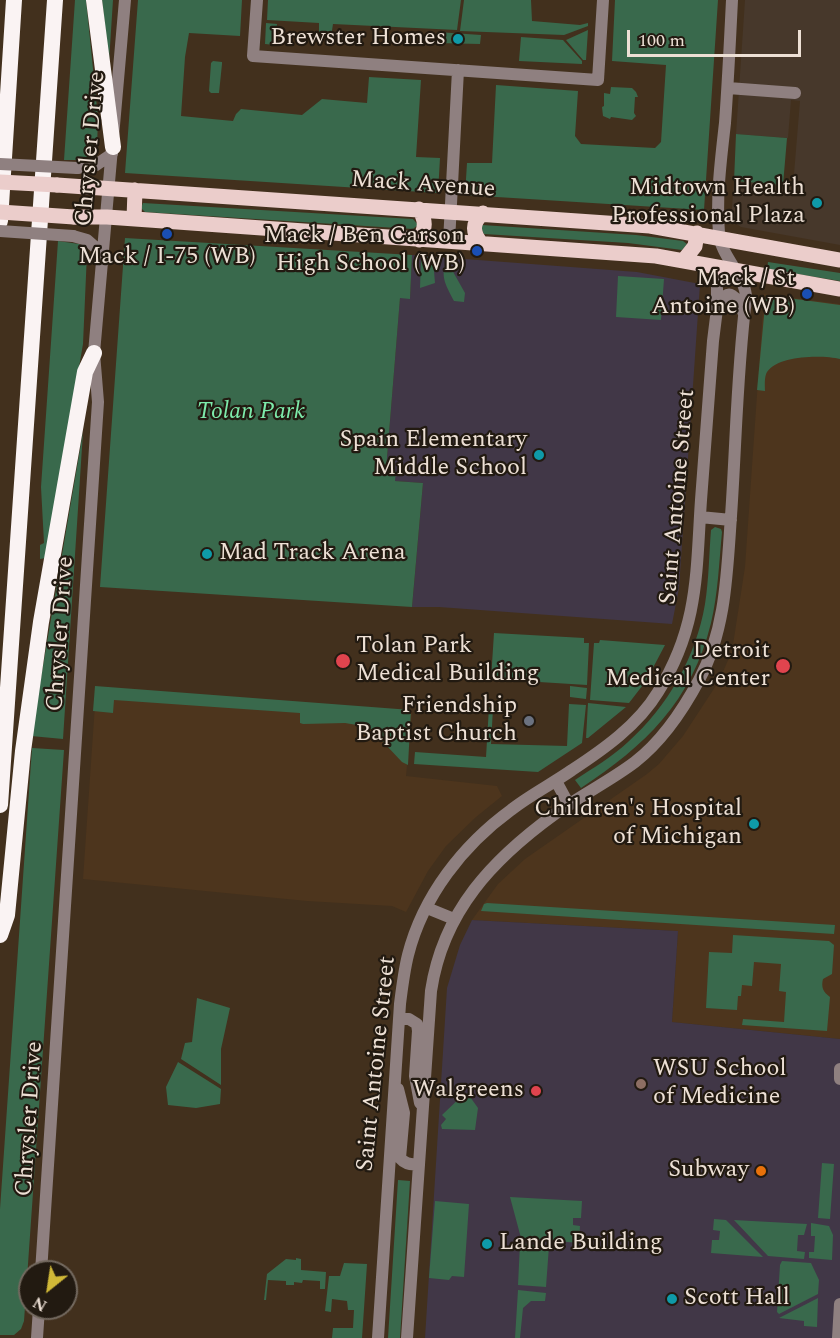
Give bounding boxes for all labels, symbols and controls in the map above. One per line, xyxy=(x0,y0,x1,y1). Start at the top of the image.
scale bar xyxy=(630,18,804,56)
place label: Brewster Homes xyxy=(270,25,446,53)
text: 100 m xyxy=(638,27,685,54)
marker: Brewster Homes xyxy=(451,32,465,46)
street label: Chrysler Drive xyxy=(71,70,113,228)
street label: Mack Avenue xyxy=(350,167,496,205)
place label: Midtown Health Professional Plaza xyxy=(611,175,805,231)
marker: Midtown Health Professional Plaza xyxy=(810,196,824,210)
place label: Mack / Ben Carson High School (WB) xyxy=(264,223,465,279)
marker: Mack / I-75 (WB) xyxy=(160,227,174,241)
place label: Mack / I-75 (WB) xyxy=(78,244,256,272)
marker: Mack / Ben Carson High School (WB) xyxy=(470,244,484,258)
place label: Mack / St Antoine (WB) xyxy=(651,266,795,322)
marker: Mack / St Antoine (WB) xyxy=(800,287,814,301)
street label: Saint Antoine Street xyxy=(655,388,703,606)
park label: Tolan Park xyxy=(197,399,305,427)
place label: Spain Elementary Middle School xyxy=(339,427,527,483)
marker: Spain Elementary Middle School xyxy=(532,448,546,462)
place label: Mad Track Arena xyxy=(219,540,406,568)
marker: Mad Track Arena xyxy=(200,547,214,561)
street label: Chrysler Drive xyxy=(42,555,82,713)
place label: Tolan Park Medical Building xyxy=(356,633,539,689)
place label: Detroit Medical Center xyxy=(606,638,770,694)
marker: Tolan Park Medical Building xyxy=(334,652,352,670)
marker: Detroit Medical Center xyxy=(774,657,792,675)
place label: Friendship Baptist Church xyxy=(355,693,517,749)
marker: Friendship Baptist Church xyxy=(522,714,536,728)
place label: Children's Hospital of Michigan xyxy=(534,796,742,852)
marker: Children's Hospital of Michigan xyxy=(747,817,761,831)
street label: Saint Antoine Street xyxy=(352,955,404,1173)
street label: Chrysler Drive xyxy=(11,1040,51,1198)
place label: WSU School of Medicine xyxy=(653,1056,786,1112)
place label: Walgreens xyxy=(412,1077,524,1105)
marker: WSU School of Medicine xyxy=(634,1077,648,1091)
marker: Walgreens xyxy=(529,1084,543,1098)
place label: Subway xyxy=(668,1157,749,1185)
marker: Subway xyxy=(754,1164,768,1178)
place label: Lande Building xyxy=(499,1230,663,1258)
marker: Lande Building xyxy=(480,1237,494,1251)
north arrow xyxy=(18,1260,78,1320)
place label: Scott Hall xyxy=(684,1285,790,1313)
text: N xyxy=(28,1290,52,1318)
marker: Scott Hall xyxy=(665,1292,679,1306)

